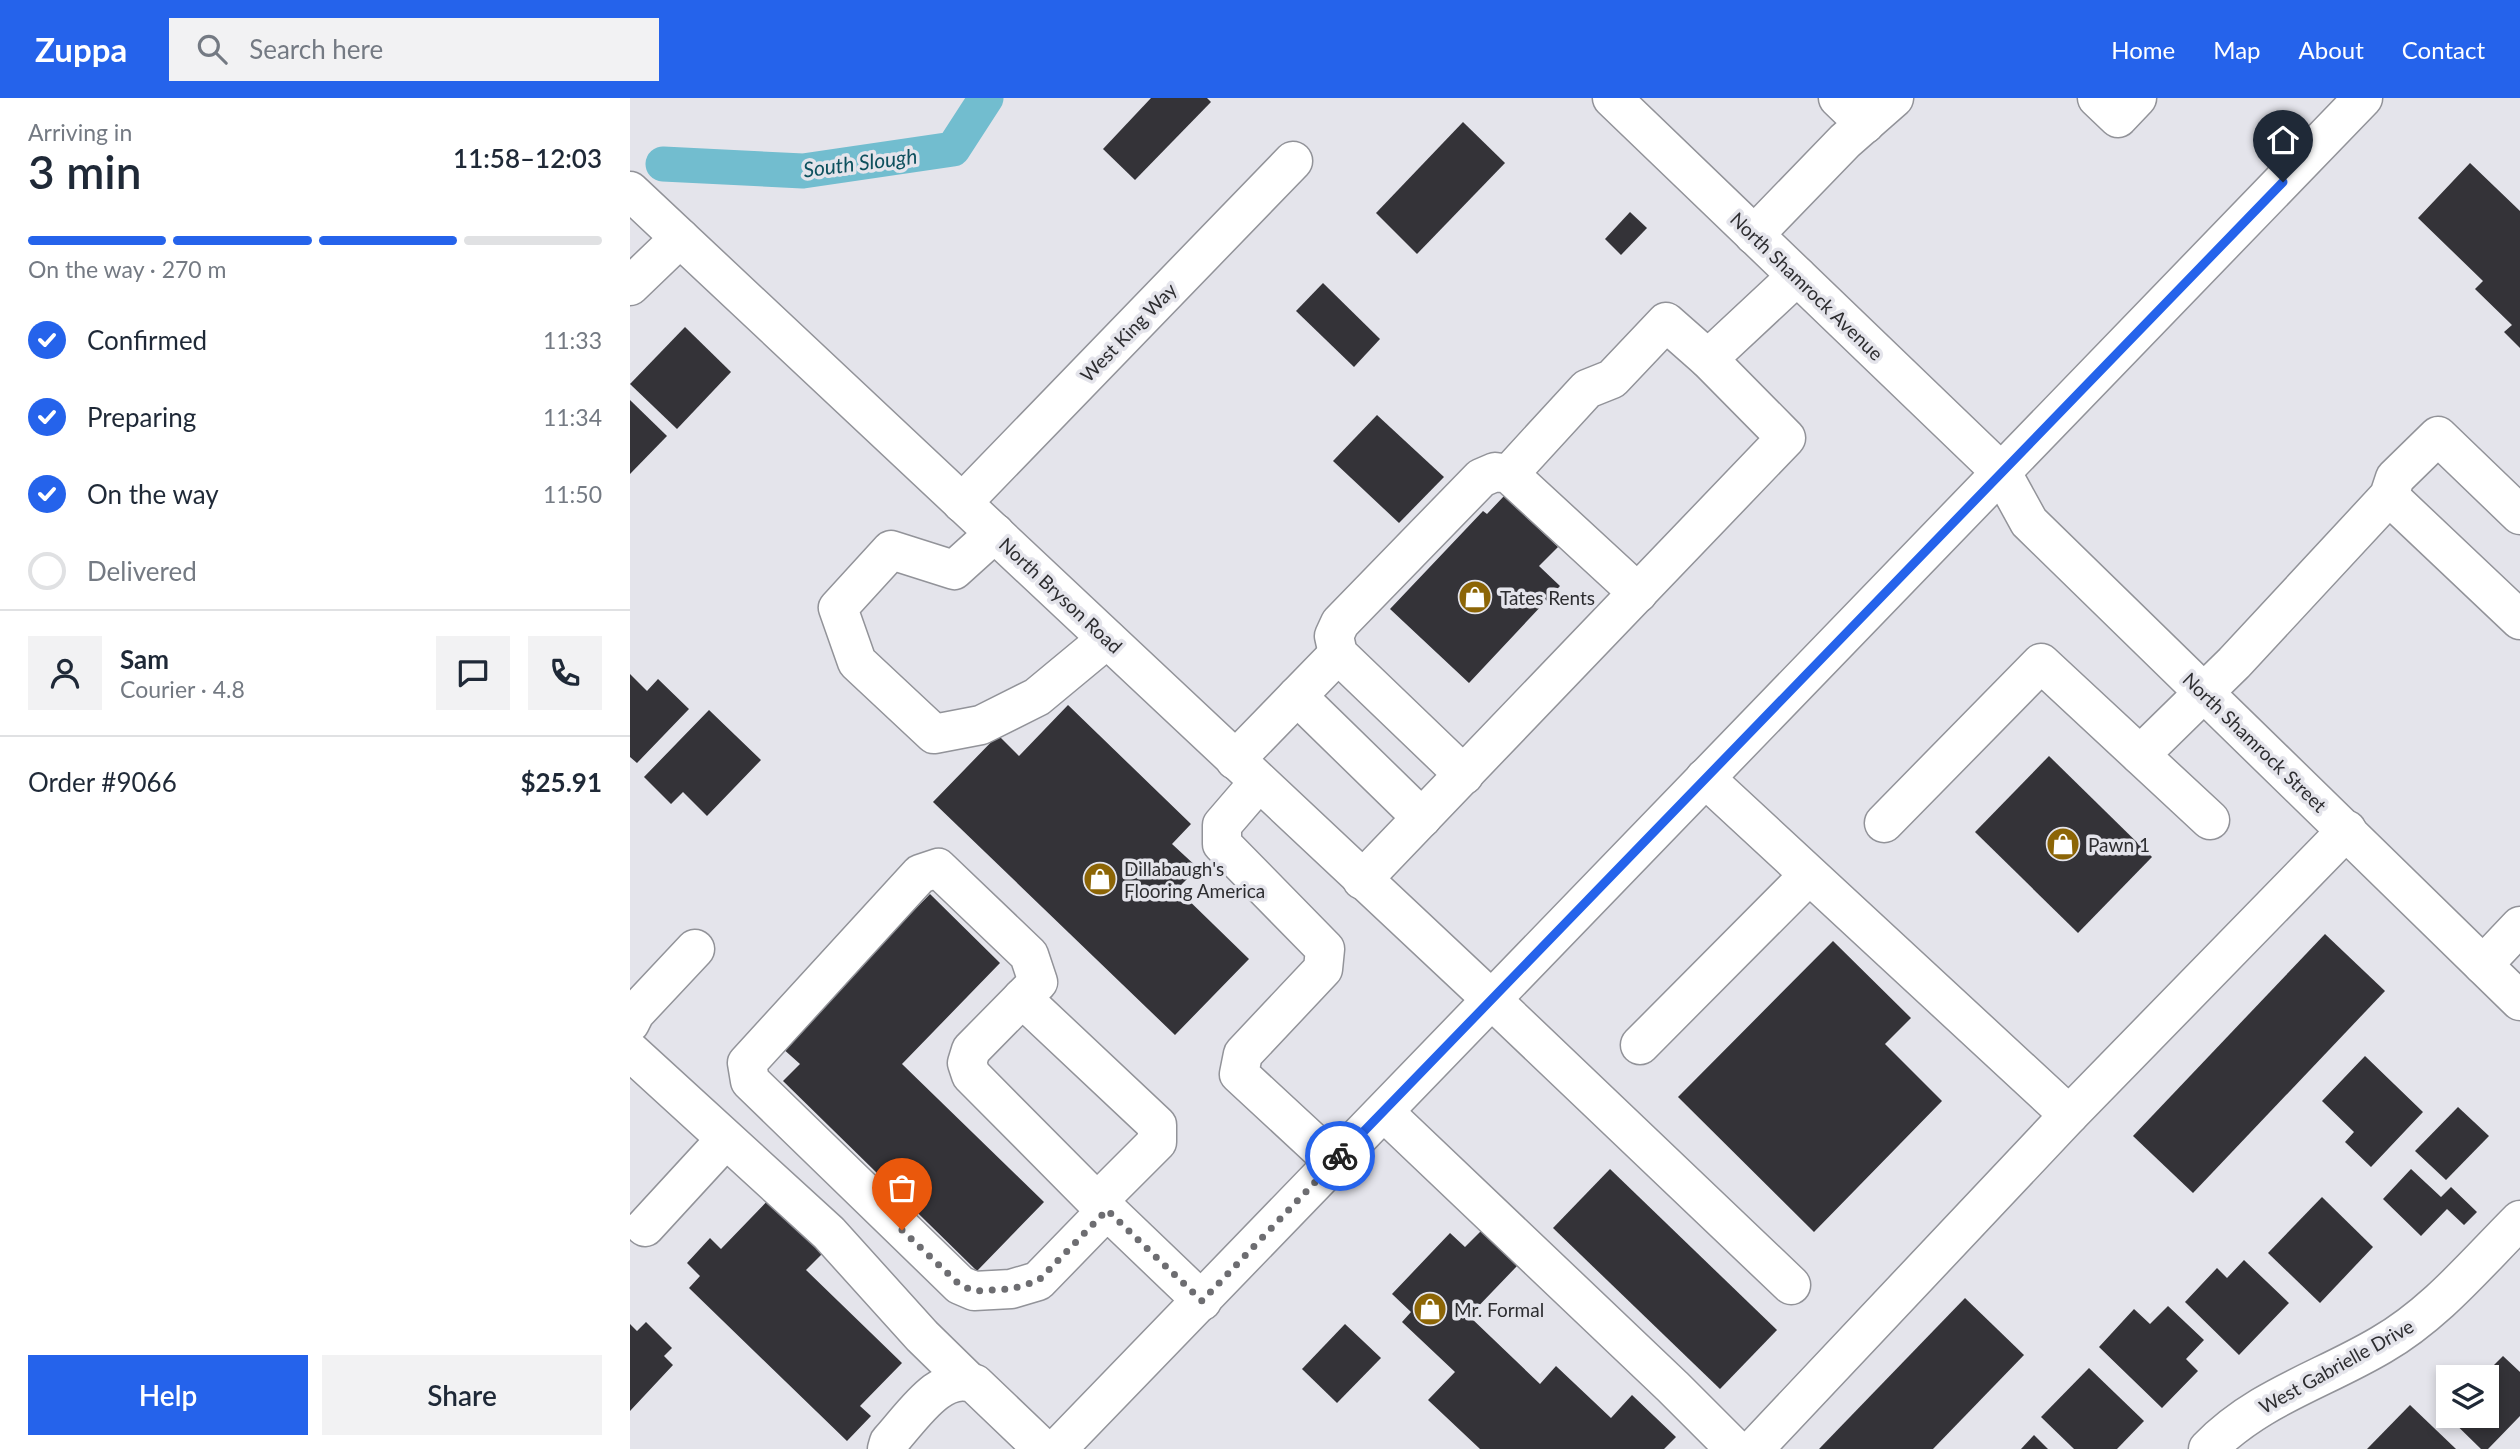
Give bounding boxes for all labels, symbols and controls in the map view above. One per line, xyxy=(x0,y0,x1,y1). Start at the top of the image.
search box xyxy=(169,18,659,81)
text: Zuppa xyxy=(35,29,127,69)
icon: search xyxy=(193,30,231,68)
text: Search here xyxy=(249,33,383,65)
text: Home xyxy=(2111,35,2175,64)
text: Map xyxy=(2213,35,2261,64)
text: About xyxy=(2299,35,2364,64)
text: Contact xyxy=(2402,35,2485,64)
pin xyxy=(2253,110,2313,182)
text: Arriving in xyxy=(28,118,132,146)
icon: home xyxy=(2264,121,2302,159)
text: 11:58–12:03 xyxy=(453,142,602,174)
water label: South Slough xyxy=(802,143,918,181)
text: 3 min xyxy=(28,144,142,199)
street label: North Shamrock Avenue xyxy=(1726,207,1888,365)
text: On the way · 270 m xyxy=(28,255,227,283)
street label: West King Way xyxy=(1075,278,1181,386)
icon: check xyxy=(28,321,66,359)
text: Confirmed xyxy=(87,324,207,356)
text: 11:33 xyxy=(543,326,602,354)
icon: check xyxy=(28,398,66,436)
text: Preparing xyxy=(87,401,196,433)
text: 11:34 xyxy=(543,403,602,431)
icon: check xyxy=(28,475,66,513)
text: On the way xyxy=(87,478,219,510)
text: 11:50 xyxy=(543,480,602,508)
street label: North Bryson Road xyxy=(995,532,1127,658)
text: Delivered xyxy=(87,555,197,587)
shop icon: Tates Rents xyxy=(1456,578,1494,616)
place label: Tates Rents xyxy=(1500,586,1595,609)
button: person xyxy=(28,636,102,710)
button: chat xyxy=(436,636,510,710)
button: phone xyxy=(528,636,602,710)
text: Sam xyxy=(120,643,169,675)
street label: North Shamrock Street xyxy=(2178,667,2332,817)
text: Courier · 4.8 xyxy=(120,675,245,703)
text: Order #9066 xyxy=(28,766,177,798)
text: $25.91 xyxy=(520,766,602,798)
shop icon: Pawn 1 xyxy=(2044,825,2082,863)
place label: Pawn 1 xyxy=(2088,833,2150,856)
place label: Dillabaugh's Flooring America xyxy=(1124,857,1265,902)
shop icon: Dillabaugh's Flooring America xyxy=(1081,860,1119,898)
courier xyxy=(1305,1121,1375,1191)
icon: bike xyxy=(1321,1137,1359,1175)
pin xyxy=(872,1158,932,1230)
icon: bag xyxy=(883,1169,921,1207)
shop icon: Mr. Formal xyxy=(1411,1290,1449,1328)
place label: Mr. Formal xyxy=(1454,1298,1544,1321)
street label: West Gabrielle Drive xyxy=(2255,1314,2417,1418)
button: Help xyxy=(28,1355,308,1435)
button: Share xyxy=(322,1355,602,1435)
map controls xyxy=(2436,1365,2499,1428)
button: layers xyxy=(2436,1365,2499,1428)

